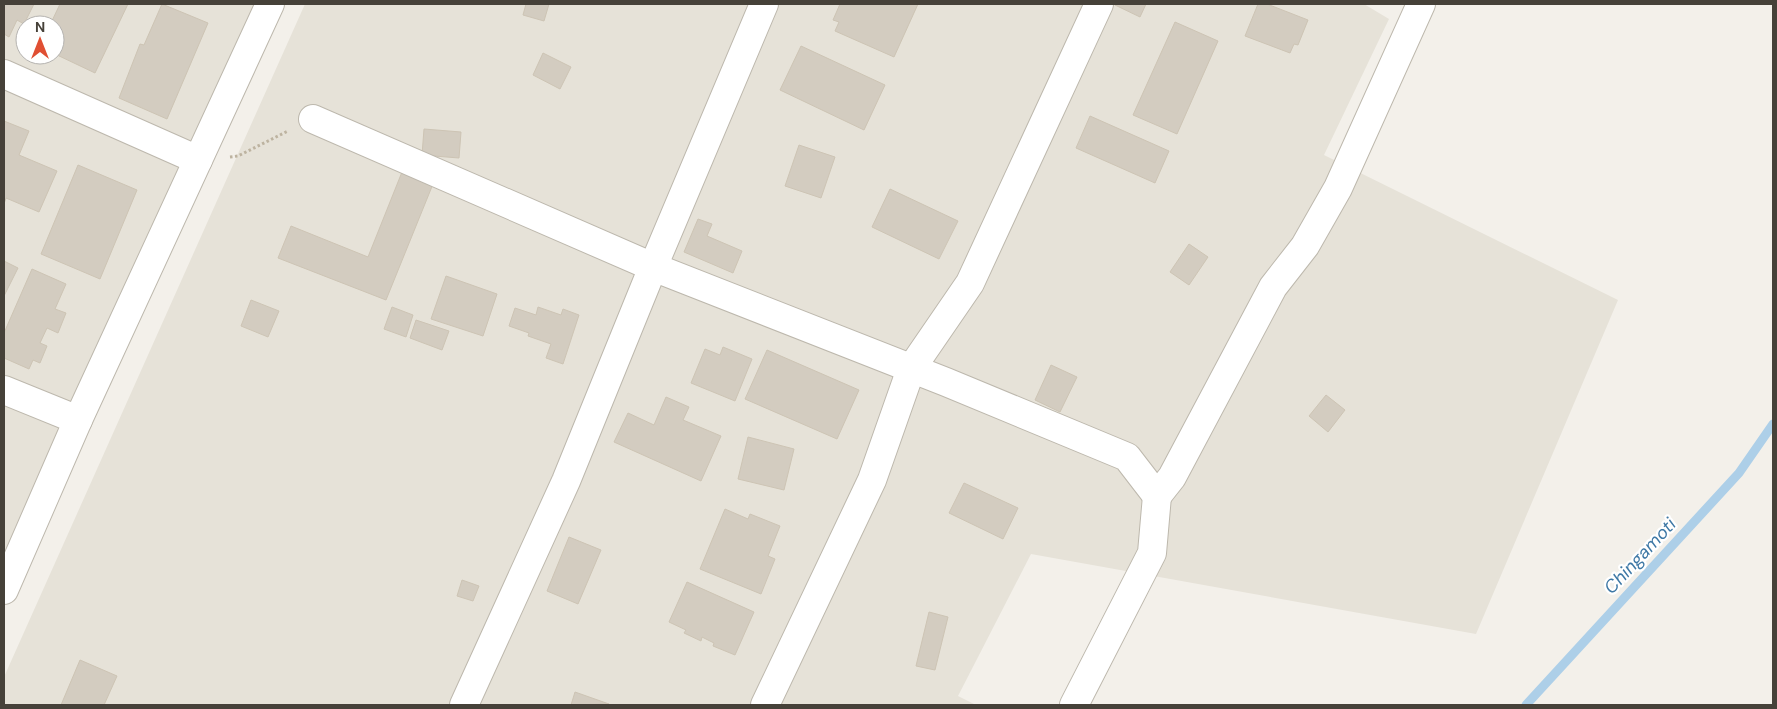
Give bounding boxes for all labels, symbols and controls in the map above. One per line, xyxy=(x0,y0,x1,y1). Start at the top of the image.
north arrow xyxy=(15,15,65,65)
text: N xyxy=(35,18,45,36)
water label: Chingamoti xyxy=(1599,512,1682,599)

